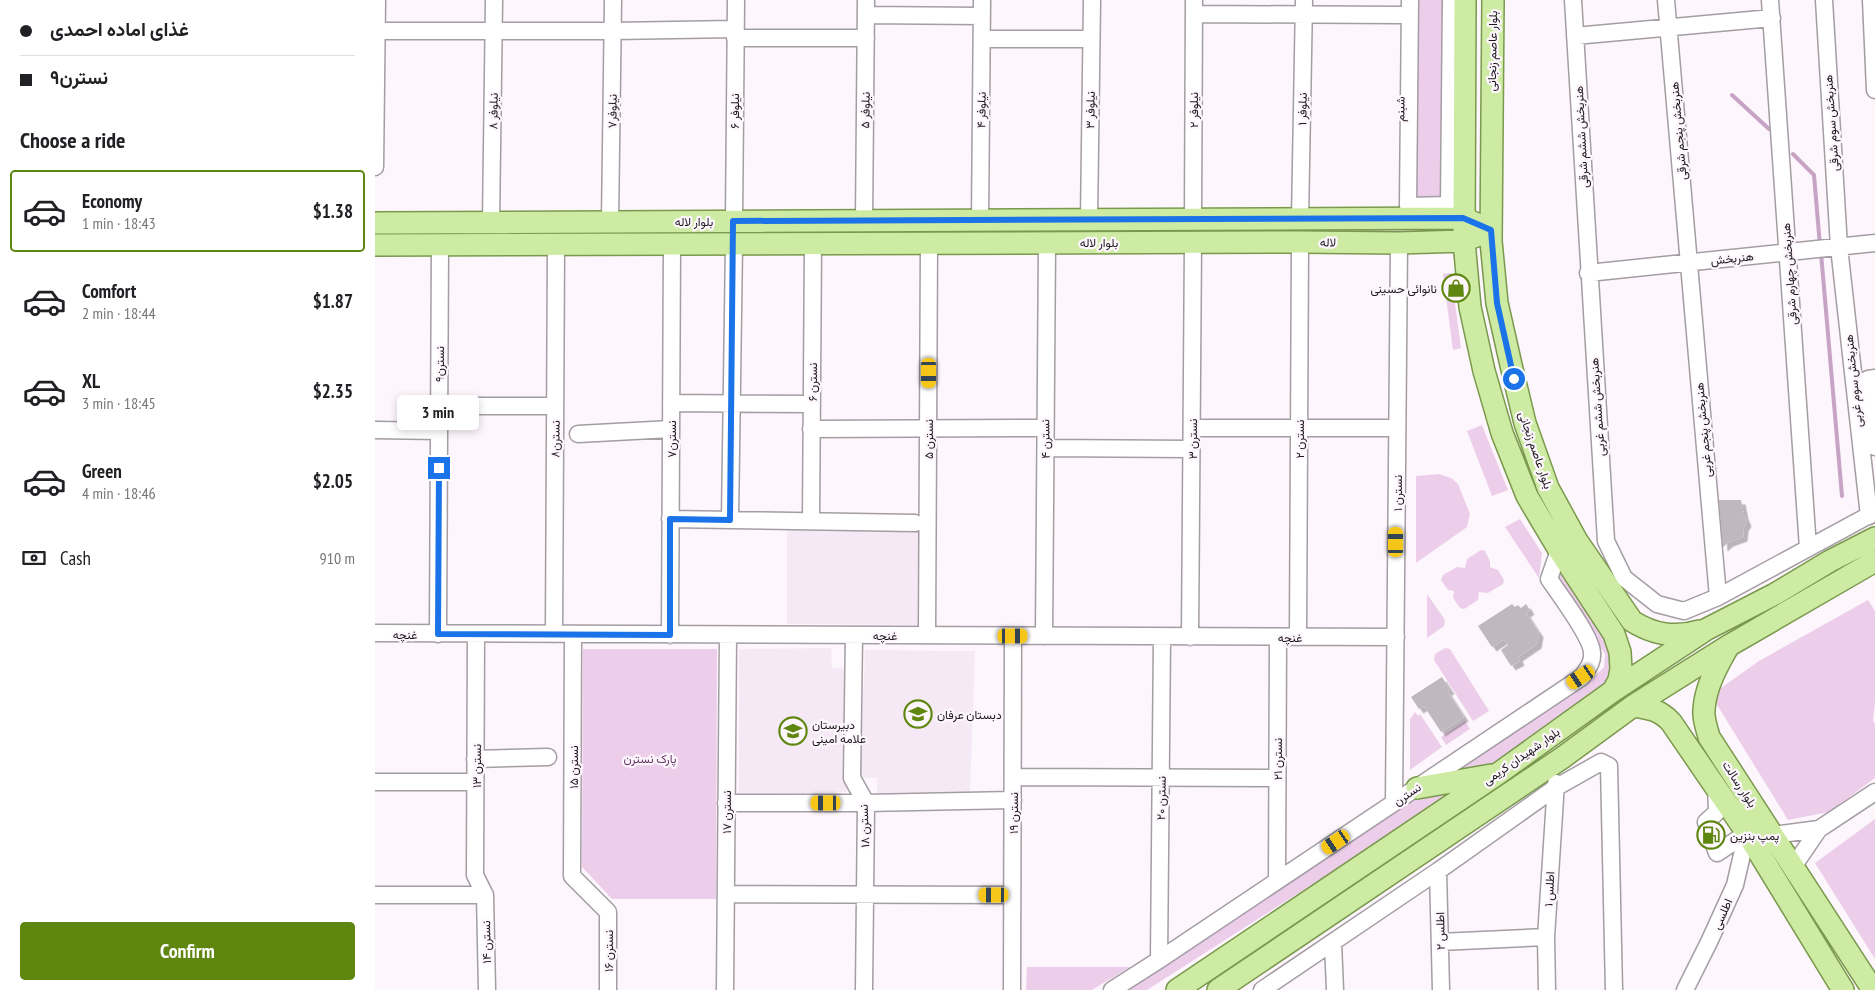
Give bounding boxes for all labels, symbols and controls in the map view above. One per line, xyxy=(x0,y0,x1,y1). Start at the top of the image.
street label: بلوار عاصم زنجانی xyxy=(1484,10,1501,92)
text: غذای اماده احمدی xyxy=(50,17,189,41)
text: نسترن۹ xyxy=(50,65,108,89)
street label: هنربخش سوم شرقی xyxy=(1820,74,1843,172)
street label: هنربخش پنجم شرقی xyxy=(1666,81,1691,181)
street label: هنربخش ششم شرقی xyxy=(1571,86,1592,188)
street label: نیلوفر ۳ xyxy=(1082,91,1099,129)
street label: نیلوفر ۵ xyxy=(857,92,874,128)
street label: نیلوفر ۴ xyxy=(973,92,990,128)
street label: نیلوفر ۲ xyxy=(1186,92,1202,128)
street label: نیلوفر ۱ xyxy=(1294,92,1311,126)
street label: نیلوفر ۸ xyxy=(485,93,502,129)
street label: نیلوفر ۶ xyxy=(727,93,743,129)
street label: نیلوفر۷ xyxy=(604,94,621,128)
street label: شبنم xyxy=(1392,96,1409,122)
text: Choose a ride xyxy=(20,126,125,154)
icon: car xyxy=(22,189,67,234)
text: Economy xyxy=(82,189,142,213)
text: $1.38 xyxy=(313,199,353,223)
text: 1 min · 18:43 xyxy=(82,213,156,233)
street label: بلوار لاله xyxy=(675,214,713,230)
street label: هنربخش چهارم شرقی xyxy=(1778,222,1801,326)
street label: لاله xyxy=(1320,234,1336,250)
street label: بلوار لاله xyxy=(1080,235,1118,251)
street label: هنربخش xyxy=(1710,248,1754,269)
shop icon: نانوائی حسینی xyxy=(1441,273,1471,303)
icon: car xyxy=(22,279,67,324)
text: Comfort xyxy=(82,279,136,303)
place label: نانوائی حسینی xyxy=(1371,281,1437,297)
text: $1.87 xyxy=(313,289,353,313)
text: 2 min · 18:44 xyxy=(82,303,156,323)
street label: هنربخش سوم غربی xyxy=(1841,334,1866,428)
street label: نسترن۹ xyxy=(432,346,448,382)
street label: هنربخش ششم غربی xyxy=(1586,357,1609,457)
car xyxy=(921,358,936,388)
street label: نسترن ۶ xyxy=(805,363,821,401)
route start xyxy=(1503,368,1525,390)
icon: car xyxy=(22,369,67,414)
text: XL xyxy=(82,369,100,393)
text: $2.35 xyxy=(313,379,353,403)
street label: هنربخش پنجم غربی xyxy=(1691,382,1716,478)
text: 3 min · 18:45 xyxy=(82,393,156,413)
callout: 3 min xyxy=(398,396,480,430)
text: 3 min xyxy=(422,402,454,422)
street label: بلوار عاصم زنجانی xyxy=(1515,409,1556,491)
street label: نسترن ۵ xyxy=(921,419,937,459)
street label: نسترن ۴ xyxy=(1037,419,1054,459)
street label: نسترن ۳ xyxy=(1185,419,1201,459)
street label: نسترن ۲ xyxy=(1292,419,1308,459)
street label: نسترن۸ xyxy=(547,420,564,458)
street label: نسترن۷ xyxy=(664,420,680,458)
route end xyxy=(428,457,450,479)
icon: car xyxy=(22,459,67,504)
text: Green xyxy=(82,459,122,483)
text: $2.05 xyxy=(313,469,353,493)
street label: نسترن ۱ xyxy=(1390,475,1406,511)
text: 4 min · 18:46 xyxy=(82,483,156,503)
car xyxy=(1388,527,1403,557)
icon: cash xyxy=(20,544,48,572)
text: Cash xyxy=(60,546,91,570)
text: 910 m xyxy=(320,548,355,568)
street label: غنچه xyxy=(393,627,417,643)
street label: غنچه xyxy=(873,628,897,644)
car xyxy=(998,629,1028,644)
street label: غنچه xyxy=(1278,630,1302,646)
car xyxy=(1564,662,1597,692)
school or university icon: دبستان عرفان xyxy=(903,699,933,729)
place label: دبستان عرفان xyxy=(937,707,1002,723)
school or university icon: دبیرستان علامه امینی xyxy=(778,716,808,746)
place label: دبیرستان علامه امینی xyxy=(812,717,866,747)
street label: بلوار شهیدان کریمی xyxy=(1480,724,1563,789)
street label: نسترن ۲۱ xyxy=(1270,738,1286,780)
street label: نسترن ۱۳ xyxy=(469,744,485,788)
street label: نسترن ۱۵ xyxy=(566,745,582,789)
park label: پارک نسترن xyxy=(623,751,677,767)
street label: بلوار رسالت xyxy=(1719,758,1761,811)
street label: نسترن ۲۰ xyxy=(1153,776,1170,820)
street label: نسترن xyxy=(1390,779,1424,810)
street label: نسترن ۱۷ xyxy=(719,790,735,834)
street label: نسترن ۱۹ xyxy=(1006,792,1022,834)
car xyxy=(811,796,841,811)
street label: نسترن ۱۸ xyxy=(856,804,873,848)
fuel station icon: پمپ بنزین xyxy=(1696,820,1726,850)
car xyxy=(1319,827,1352,857)
place label: پمپ بنزین xyxy=(1730,828,1780,844)
street label: اطلس ۱ xyxy=(1541,871,1558,907)
car xyxy=(979,888,1009,903)
street label: اطلسی xyxy=(1709,896,1736,932)
street label: اطلس ۲ xyxy=(1432,912,1449,950)
street label: نسترن ۱۴ xyxy=(478,920,495,964)
button: Confirm xyxy=(20,922,355,980)
street label: نسترن ۱۶ xyxy=(601,930,617,972)

